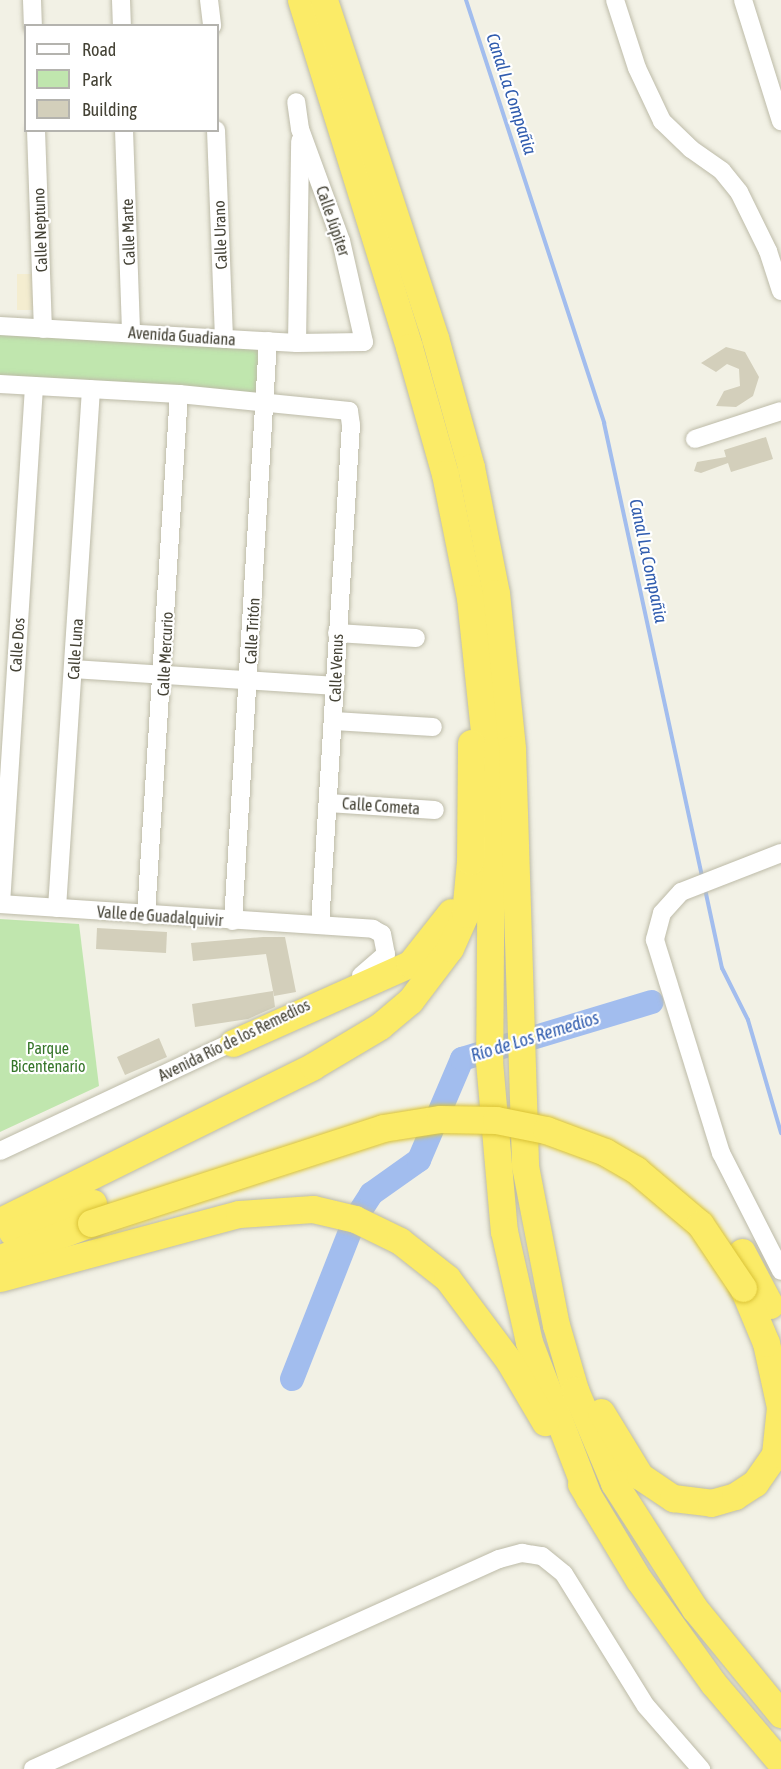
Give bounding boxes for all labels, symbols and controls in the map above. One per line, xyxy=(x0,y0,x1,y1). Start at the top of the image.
legend xyxy=(24,24,219,132)
water label: Canal La Compañia xyxy=(481,31,541,157)
text: Road xyxy=(82,39,116,60)
text: Park xyxy=(82,69,112,90)
text: Building xyxy=(82,99,137,120)
street label: Calle Júpiter xyxy=(312,183,354,259)
street label: Calle Neptuno xyxy=(29,188,51,272)
street label: Calle Marte xyxy=(117,198,139,266)
street label: Calle Urano xyxy=(209,200,231,270)
street label: Avenida Guadiana xyxy=(128,323,236,349)
water label: Canal La Compañia xyxy=(624,497,672,625)
street label: Calle Tritón xyxy=(241,597,263,665)
street label: Calle Mercurio xyxy=(153,611,177,697)
street label: Calle Dos xyxy=(6,617,28,673)
street label: Calle Luna xyxy=(63,618,87,680)
street label: Calle Venus xyxy=(325,634,347,702)
street label: Calle Cometa xyxy=(341,794,421,818)
street label: Valle de Guadalquivir xyxy=(96,902,224,930)
street label: Avenida Río de los Remedios xyxy=(155,995,313,1085)
water label: Río de Los Remedios xyxy=(468,1007,602,1067)
park label: Parque Bicentenario xyxy=(10,1038,86,1076)

